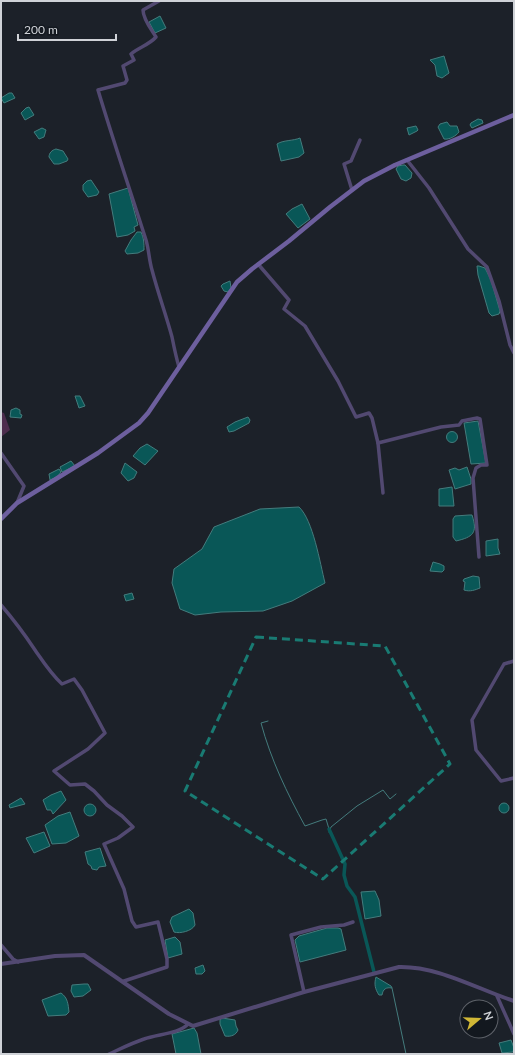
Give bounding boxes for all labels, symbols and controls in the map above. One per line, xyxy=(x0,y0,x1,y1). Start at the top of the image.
scale bar xyxy=(18,16,116,42)
text: 200 m xyxy=(24,22,58,37)
north arrow xyxy=(459,999,499,1039)
text: N xyxy=(481,1009,496,1022)

